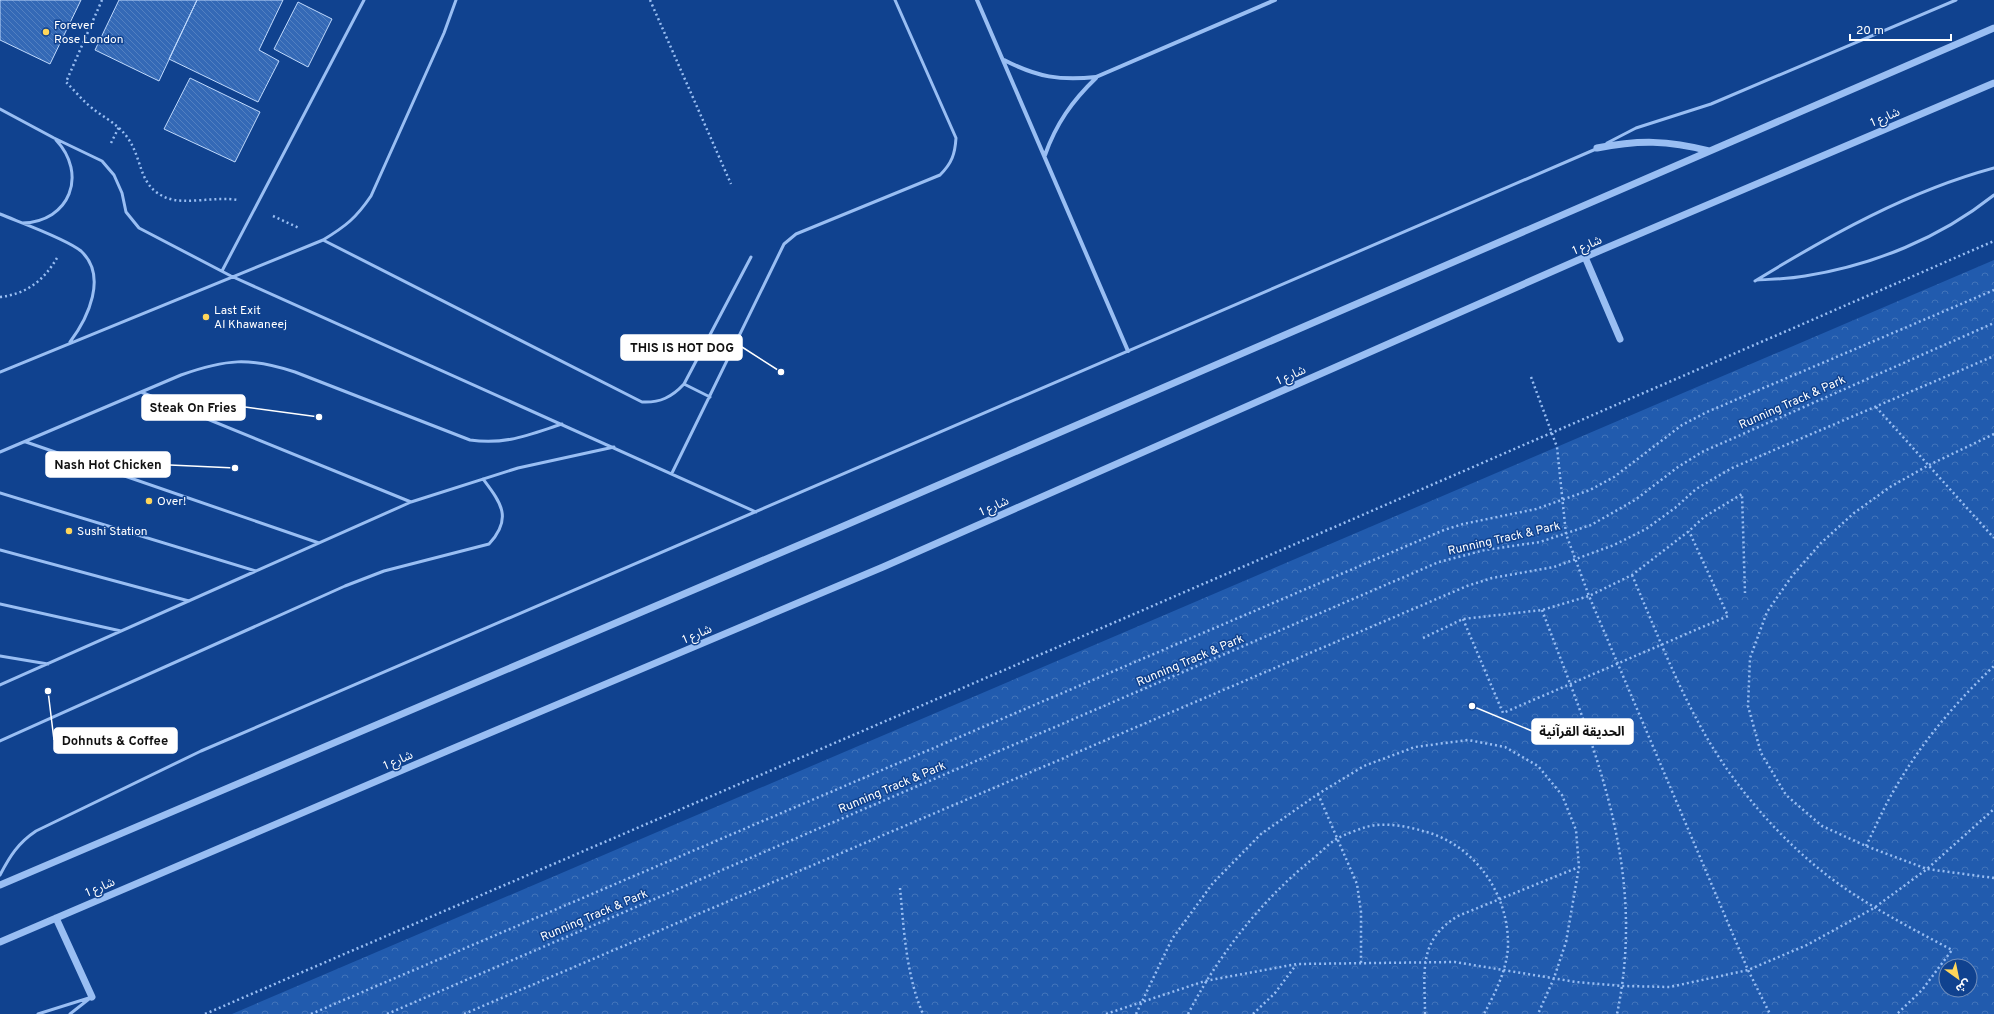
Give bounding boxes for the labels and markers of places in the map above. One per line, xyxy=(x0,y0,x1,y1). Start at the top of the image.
place label: Forever Rose London xyxy=(54,18,123,48)
marker: Forever Rose London xyxy=(41,27,51,37)
place label: Last Exit Al Khawaneej xyxy=(214,303,287,333)
marker: Last Exit Al Khawaneej xyxy=(201,312,211,322)
callout: THIS IS HOT DOG xyxy=(621,335,742,360)
callout: Steak On Fries xyxy=(142,395,245,420)
callout: Nash Hot Chicken xyxy=(46,452,170,477)
place label: Over! xyxy=(157,494,186,510)
marker: Over! xyxy=(144,496,154,506)
place label: Sushi Station xyxy=(77,524,148,540)
marker: Sushi Station xyxy=(64,526,74,536)
callout: الحديقة القرآنية xyxy=(1532,719,1633,744)
callout: Dohnuts & Coffee xyxy=(54,728,177,753)

